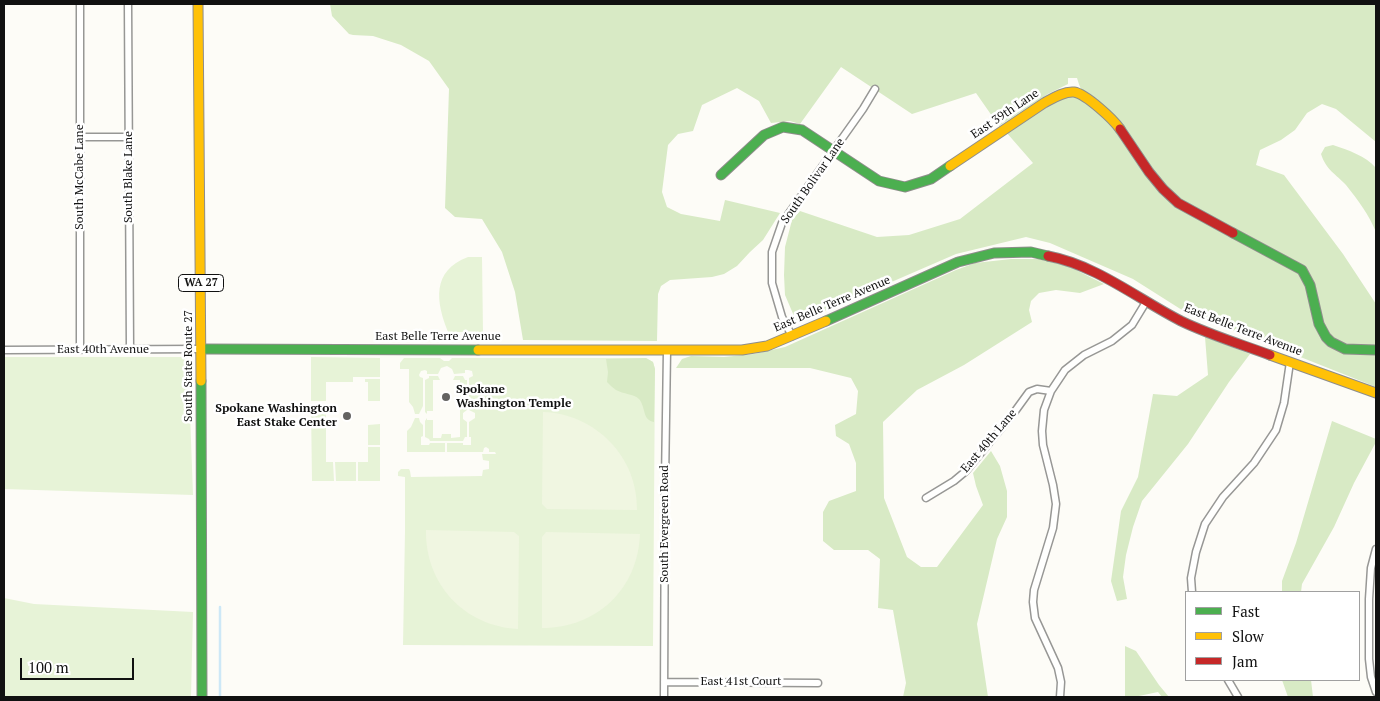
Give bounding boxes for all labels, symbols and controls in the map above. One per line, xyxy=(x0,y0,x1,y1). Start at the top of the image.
street label: East 39th Lane xyxy=(968,86,1042,142)
street label: South McCabe Lane xyxy=(73,124,87,230)
street label: South Blake Lane xyxy=(122,131,136,223)
street label: South Bolivar Lane xyxy=(778,135,848,227)
street label: East Belle Terre Avenue xyxy=(771,273,893,335)
road number: WA 27 xyxy=(178,274,224,292)
street label: East Belle Terre Avenue xyxy=(1182,301,1304,359)
street label: South State Route 27 xyxy=(182,310,196,422)
street label: East Belle Terre Avenue xyxy=(375,330,501,344)
street label: East 40th Avenue xyxy=(57,343,149,357)
place label: Spokane Washington Temple xyxy=(456,383,571,411)
marker: Spokane Washington Temple xyxy=(440,391,452,403)
place label: Spokane Washington East Stake Center xyxy=(215,402,337,430)
street label: East 40th Lane xyxy=(958,406,1020,476)
marker: Spokane Washington East Stake Center xyxy=(341,410,353,422)
street label: South Evergreen Road xyxy=(658,465,672,583)
legend xyxy=(1185,591,1360,681)
text: Fast xyxy=(1232,601,1260,621)
text: Slow xyxy=(1232,626,1264,646)
scale bar xyxy=(22,648,136,680)
text: Jam xyxy=(1232,651,1258,671)
text: 100 m xyxy=(28,657,69,677)
street label: East 41st Court xyxy=(701,675,781,689)

